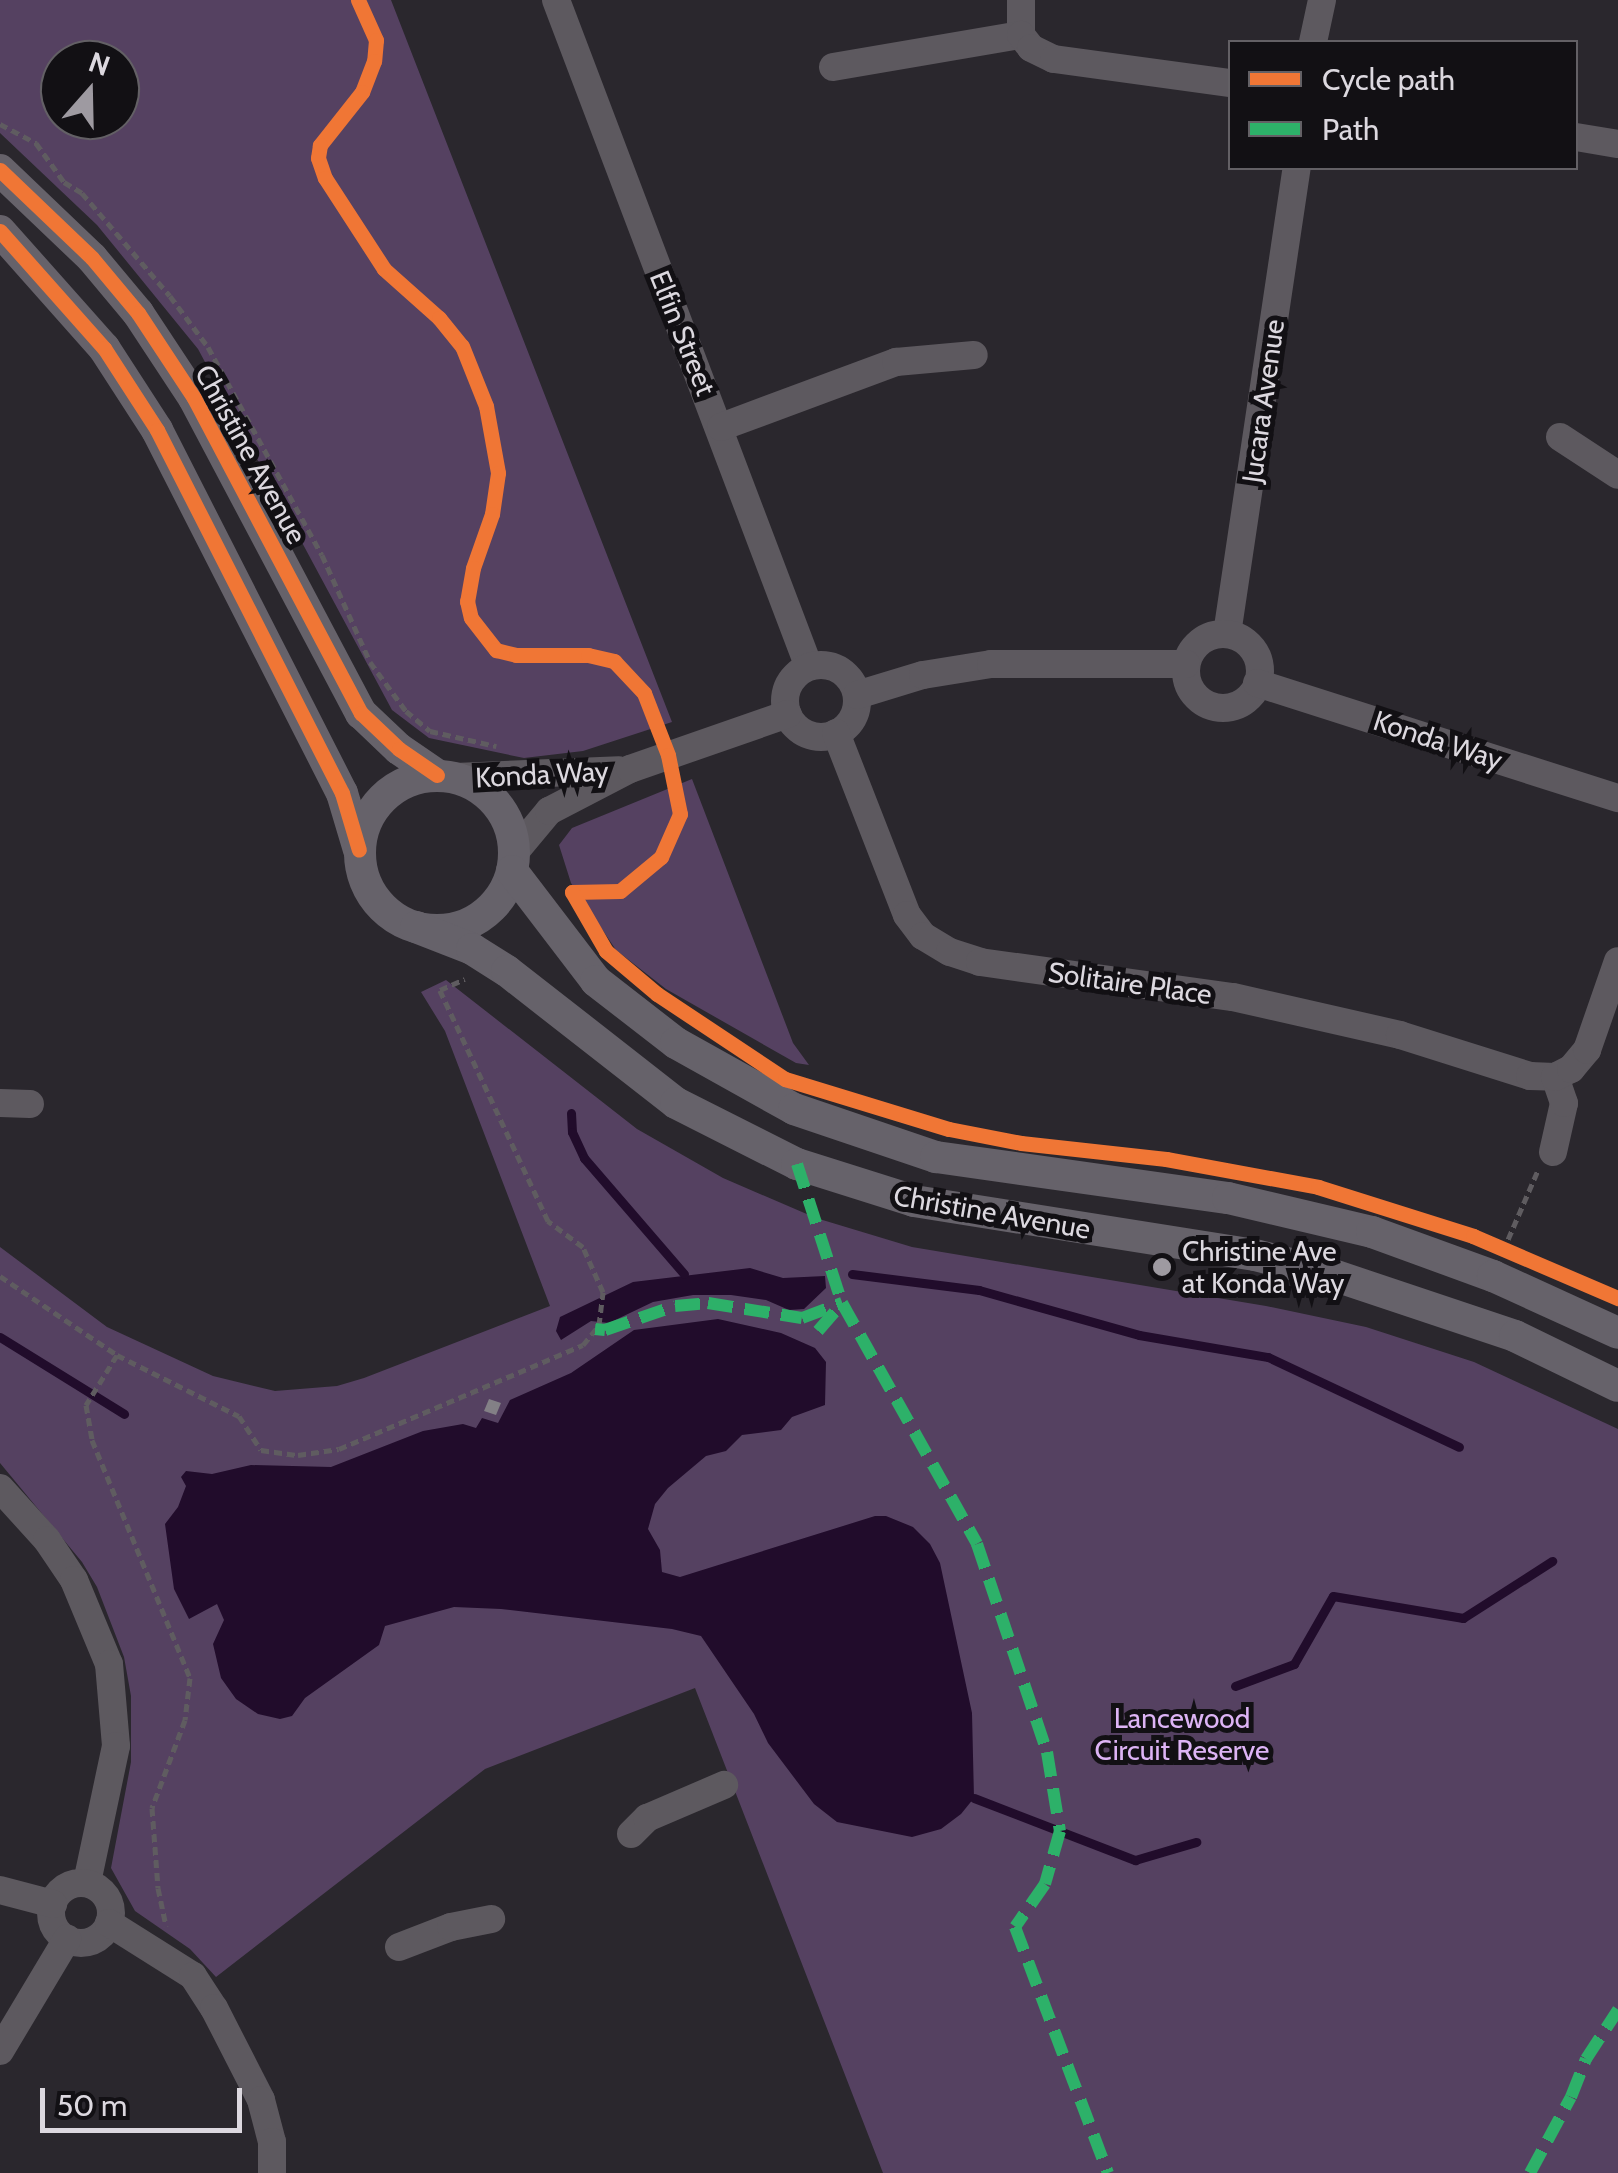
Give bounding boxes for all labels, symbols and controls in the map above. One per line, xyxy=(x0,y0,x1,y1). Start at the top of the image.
north arrow xyxy=(40,40,140,140)
legend xyxy=(1228,40,1578,170)
text: N xyxy=(84,44,115,83)
text: Cycle path xyxy=(1322,61,1455,98)
text: Path xyxy=(1322,111,1379,148)
street label: Elfin Street xyxy=(643,266,723,400)
street label: Jucara Avenue xyxy=(1235,317,1291,485)
street label: Christine Avenue xyxy=(188,359,314,549)
street label: Konda Way xyxy=(1369,703,1507,777)
street label: Konda Way xyxy=(474,754,610,794)
street label: Solitaire Place xyxy=(1046,955,1214,1011)
street label: Christine Avenue xyxy=(891,1178,1093,1246)
place label: Christine Ave at Konda Way xyxy=(1182,1234,1345,1300)
marker: Christine Ave at Konda Way xyxy=(1151,1256,1173,1278)
park label: Lancewood Circuit Reserve xyxy=(1095,1701,1269,1767)
scale bar xyxy=(45,2068,248,2130)
text: 50 m xyxy=(57,2087,127,2124)

